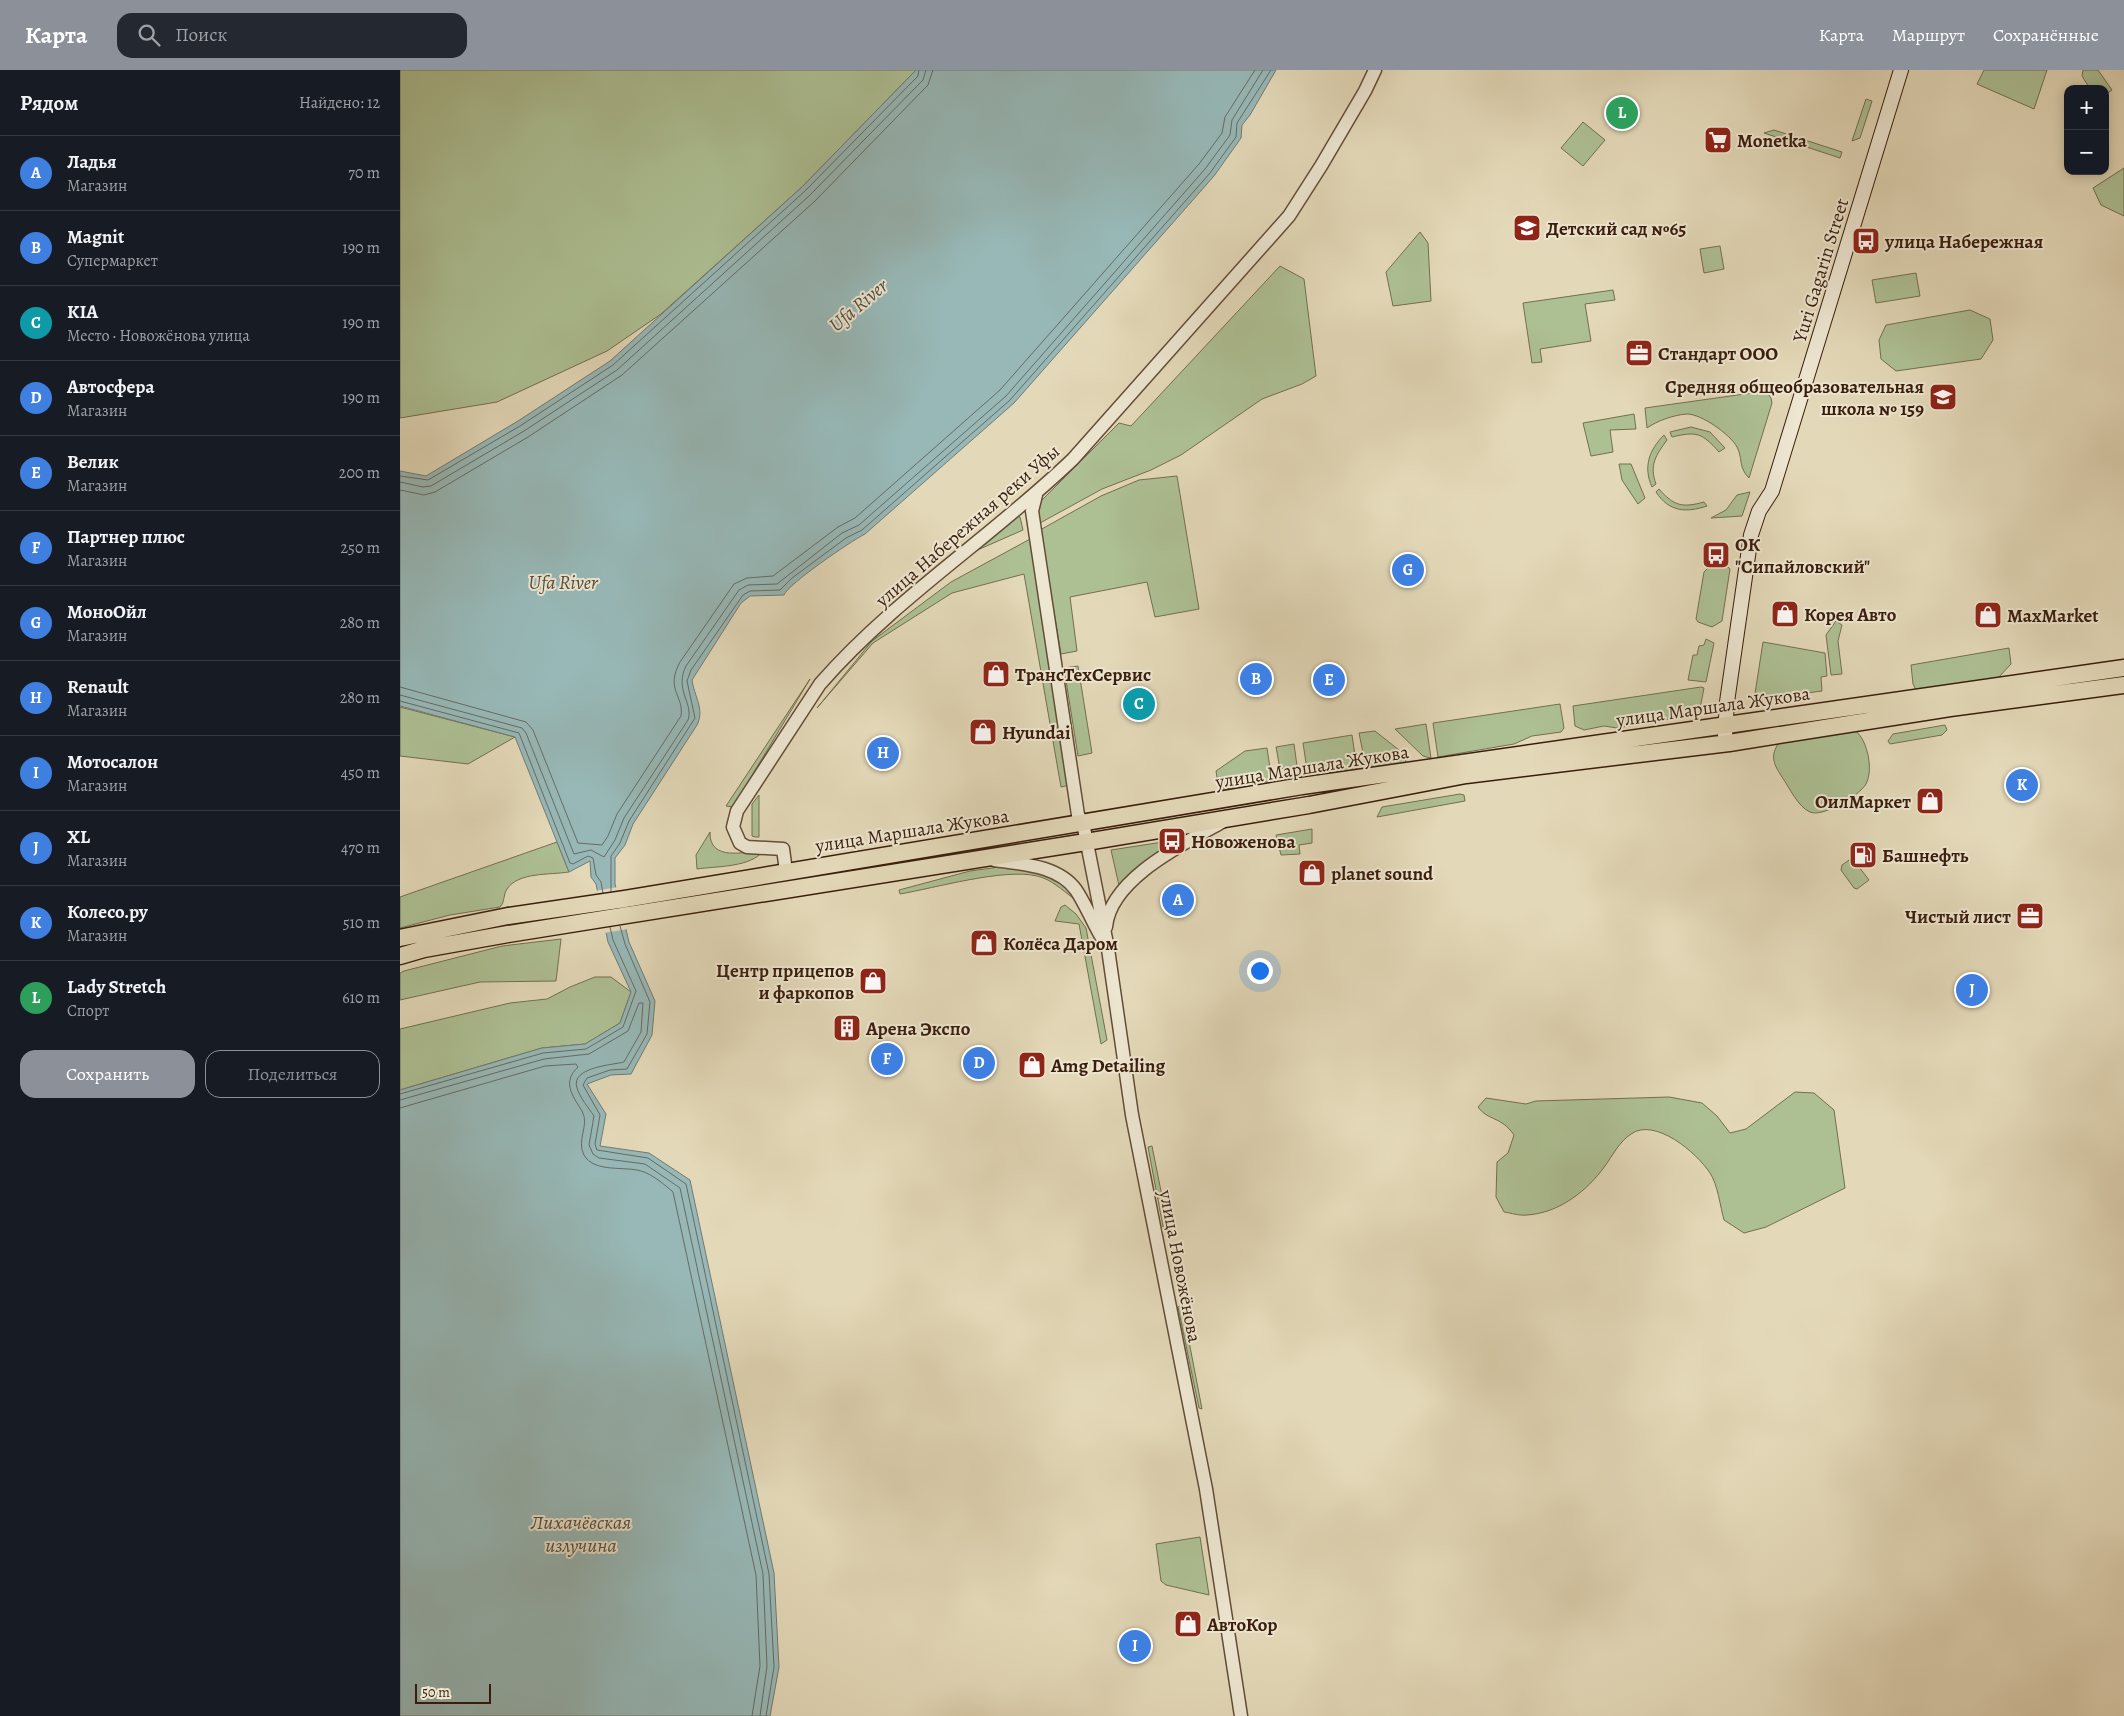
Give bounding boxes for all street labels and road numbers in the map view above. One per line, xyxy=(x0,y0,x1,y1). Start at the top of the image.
street label: Yuri Gagarin Street xyxy=(1786,195,1855,346)
street label: улица Набережная реки Уфы xyxy=(869,438,1065,614)
street label: улица Маршала Жукова xyxy=(1614,680,1812,734)
street label: улица Маршала Жукова xyxy=(1213,739,1411,795)
street label: улица Маршала Жукова xyxy=(813,803,1011,859)
street label: улица Новожёнова xyxy=(1152,1187,1208,1345)

